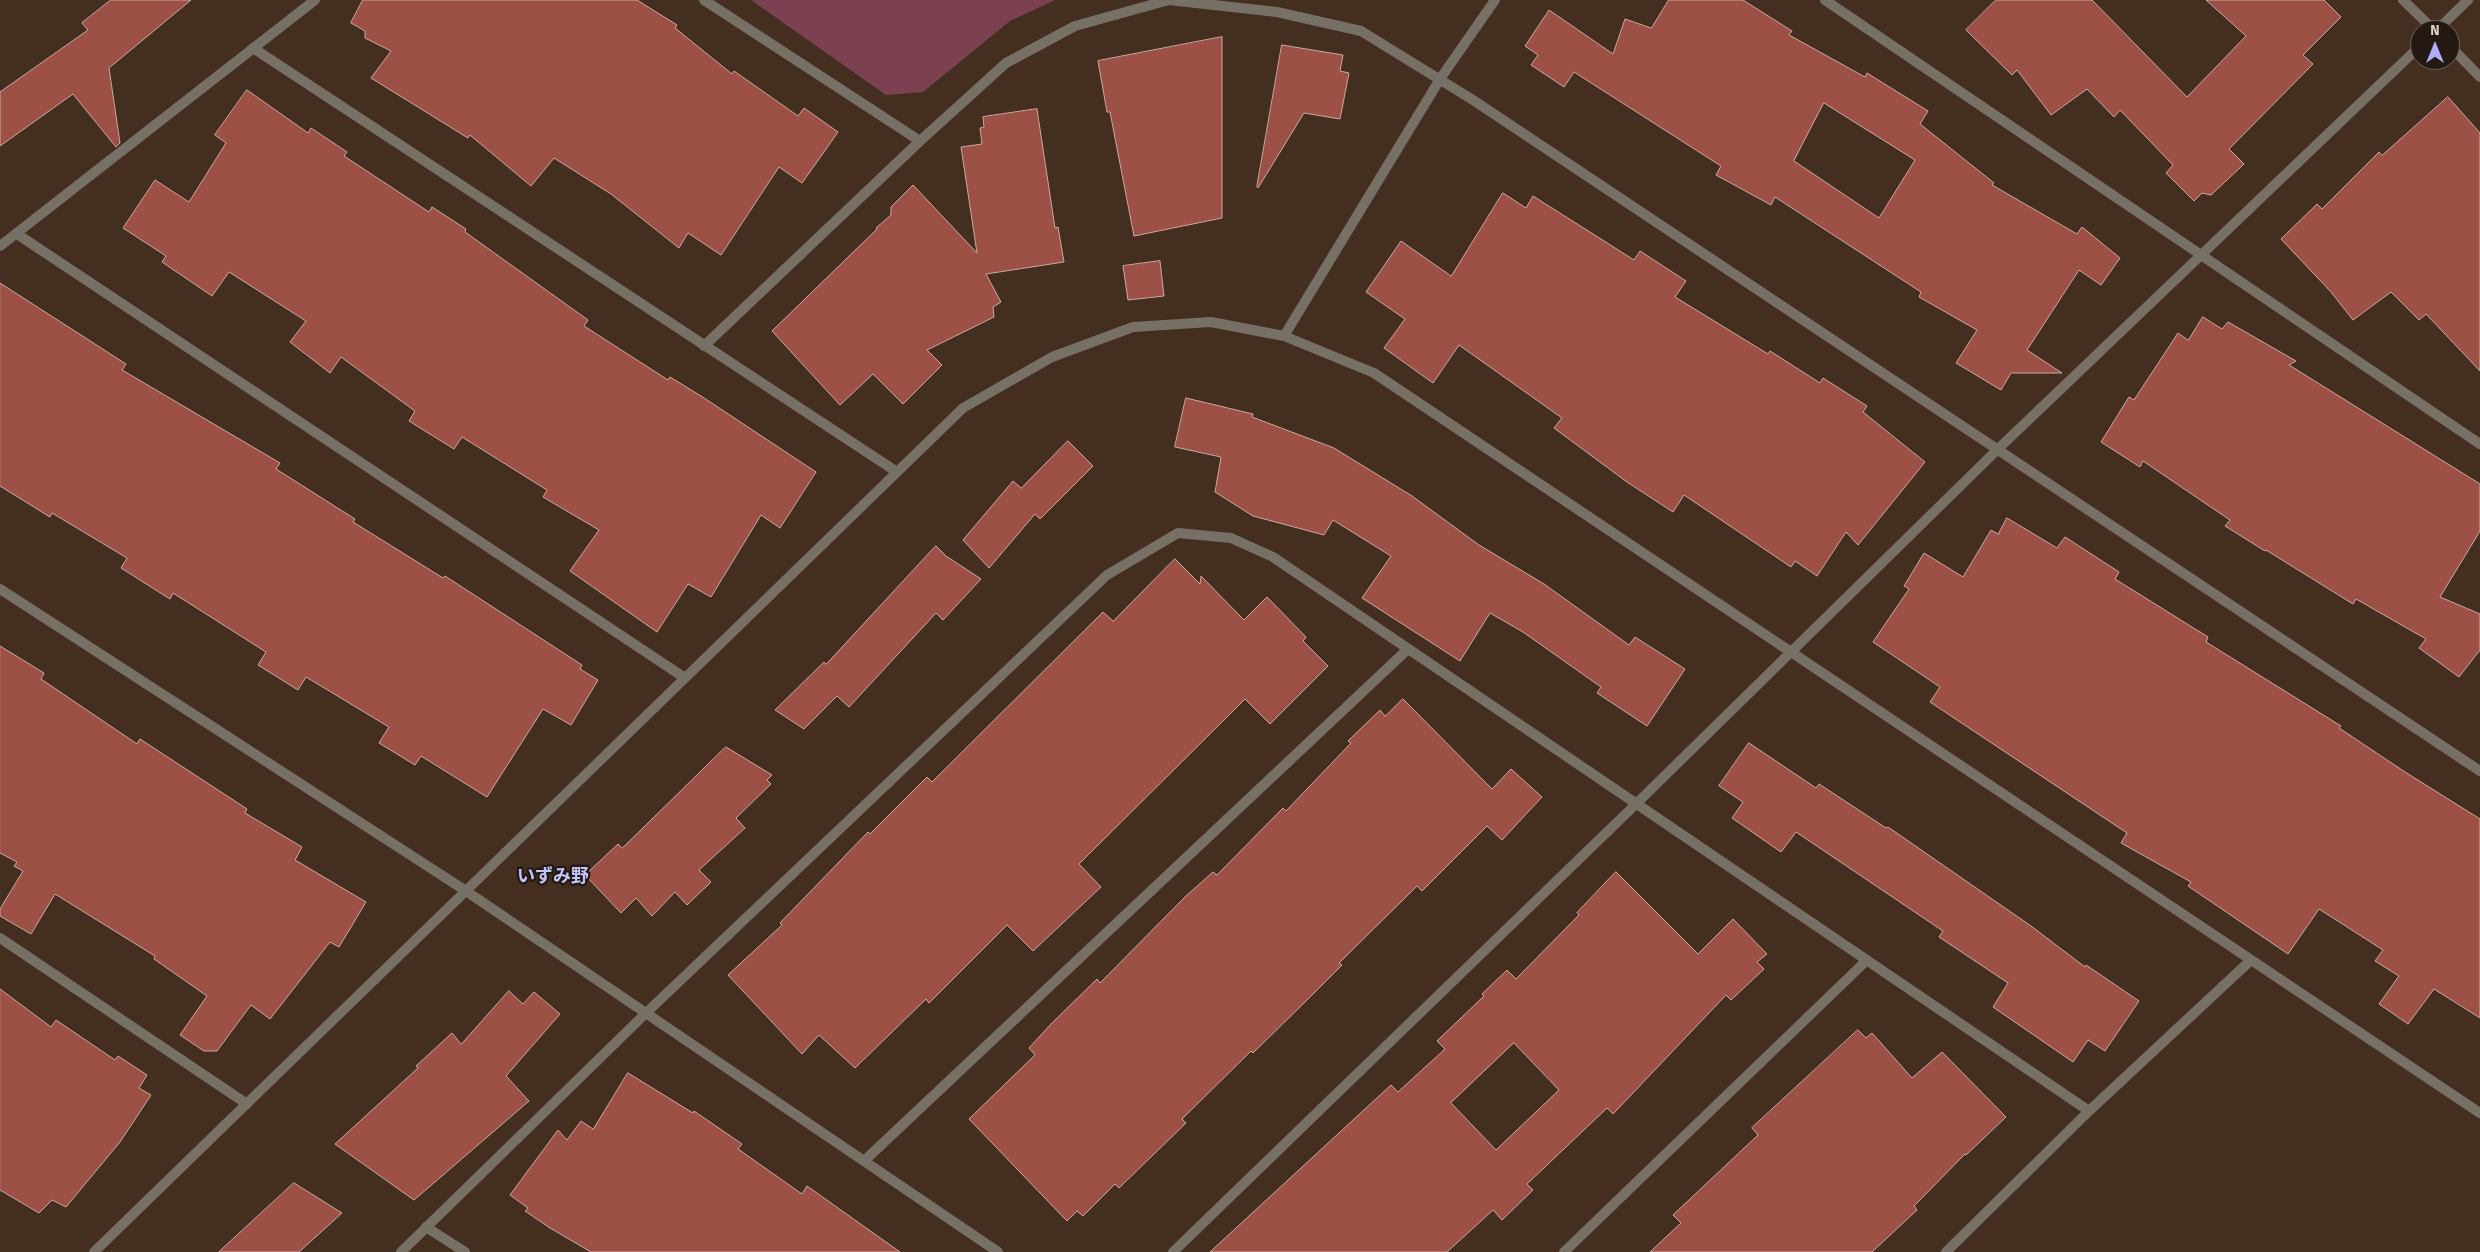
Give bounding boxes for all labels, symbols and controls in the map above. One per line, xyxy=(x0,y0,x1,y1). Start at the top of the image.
north arrow xyxy=(2410,20,2460,70)
text: N xyxy=(2430,22,2440,39)
district label: いずみ野 xyxy=(517,866,589,888)

